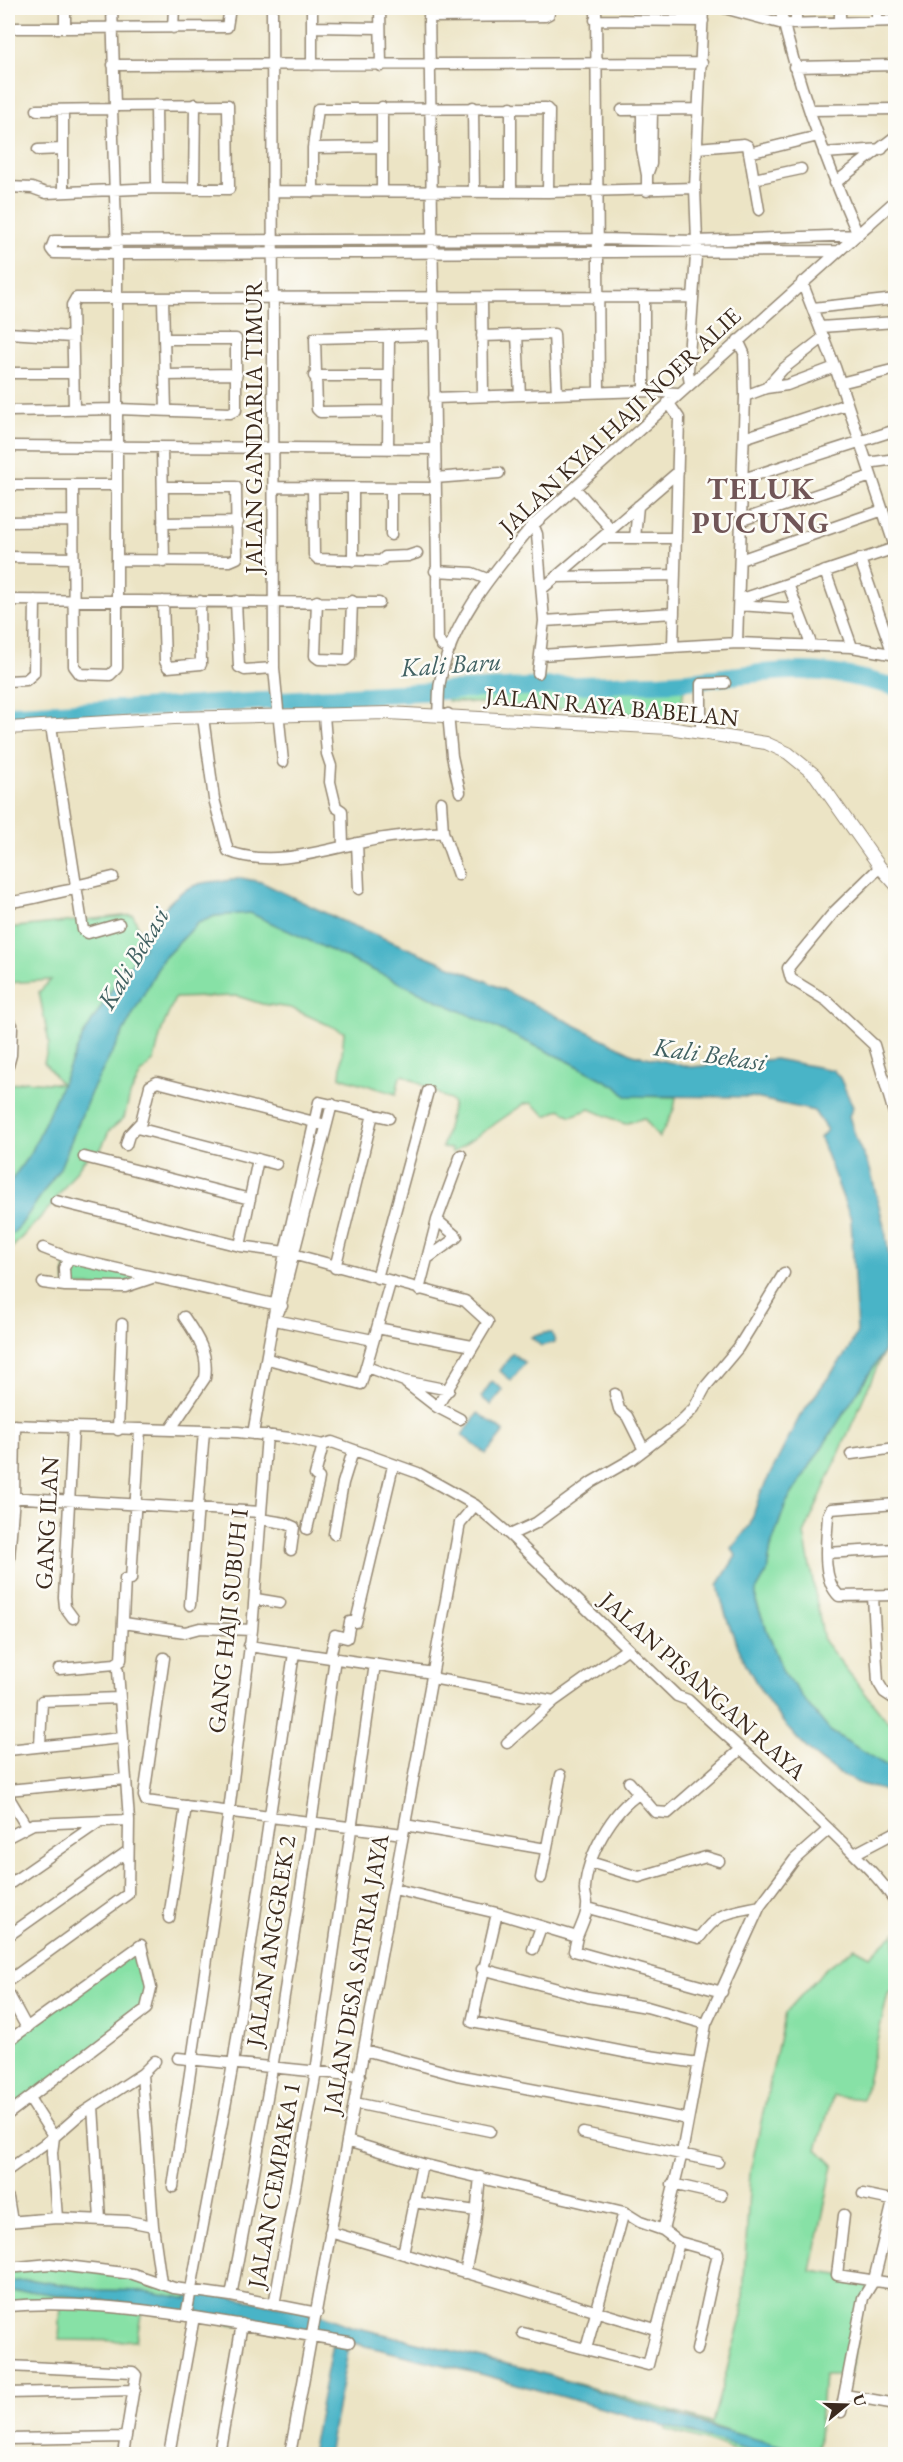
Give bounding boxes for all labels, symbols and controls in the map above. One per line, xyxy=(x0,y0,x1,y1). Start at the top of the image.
street label: JALAN GANDARIA TIMUR xyxy=(238,279,269,576)
street label: JALAN KYAI HAJI NOER ALIE xyxy=(491,300,747,542)
district label: TELUK PUCUNG xyxy=(691,469,831,542)
water label: Kali Baru xyxy=(398,644,503,685)
street label: JALAN RAYA BABELAN xyxy=(482,680,740,733)
water label: Kali Bekasi xyxy=(89,900,177,1016)
water label: Kali Bekasi xyxy=(651,1029,770,1079)
street label: GANG ILAN xyxy=(28,1456,65,1590)
street label: GANG HAJI SUBUH I xyxy=(200,1507,255,1735)
street label: JALAN PISANGAN RAYA xyxy=(592,1583,813,1787)
street label: JALAN DESA SATRIA JAYA xyxy=(315,1831,395,2118)
street label: JALAN ANGGREK 2 xyxy=(238,1833,303,2051)
street label: JALAN CEMPAKA 1 xyxy=(240,2080,307,2292)
north arrow xyxy=(816,2375,876,2435)
text: U xyxy=(848,2391,872,2409)

